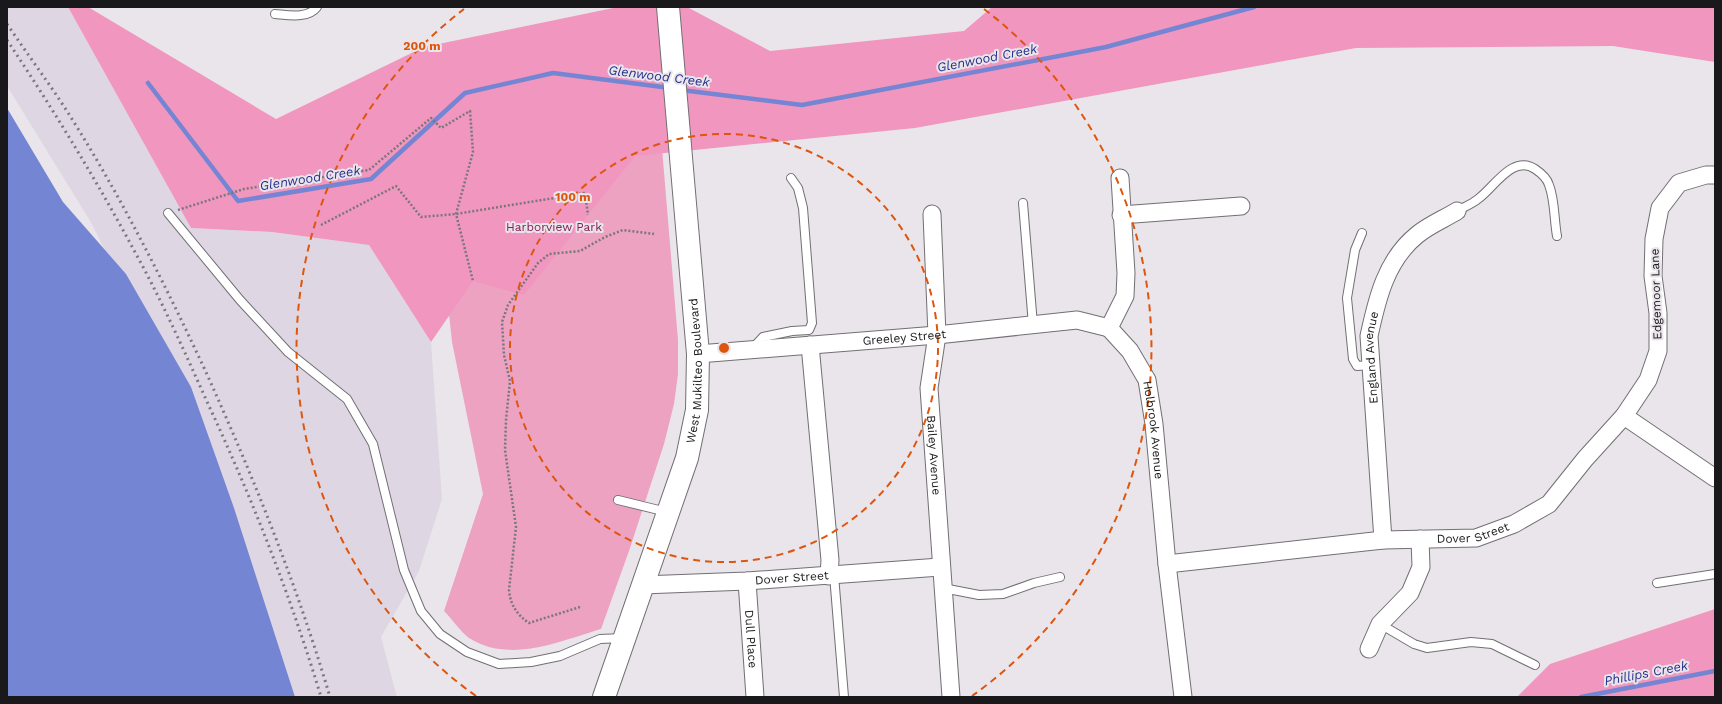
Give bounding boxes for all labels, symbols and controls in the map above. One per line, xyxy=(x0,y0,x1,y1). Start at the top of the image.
text: 200 m xyxy=(403,39,441,53)
water label: Glenwood Creek xyxy=(936,41,1039,75)
water label: Glenwood Creek xyxy=(608,62,711,90)
water label: Glenwood Creek xyxy=(259,162,362,193)
text: 100 m xyxy=(555,190,591,204)
park label: Harborview Park xyxy=(506,220,602,234)
street label: Edgemoor Lane xyxy=(1647,248,1665,340)
street label: West Mukilteo Boulevard xyxy=(683,298,705,445)
street label: England Avenue xyxy=(1362,310,1381,404)
street label: Greeley Street xyxy=(862,327,947,348)
centre of rings xyxy=(717,341,731,355)
street label: Holbrook Avenue xyxy=(1140,380,1166,480)
street label: Bailey Avenue xyxy=(924,415,944,496)
street label: Dover Street xyxy=(1437,519,1511,546)
street label: Dover Street xyxy=(754,568,829,587)
street label: Dull Place xyxy=(742,609,760,669)
water label: Phillips Creek xyxy=(1603,657,1690,688)

